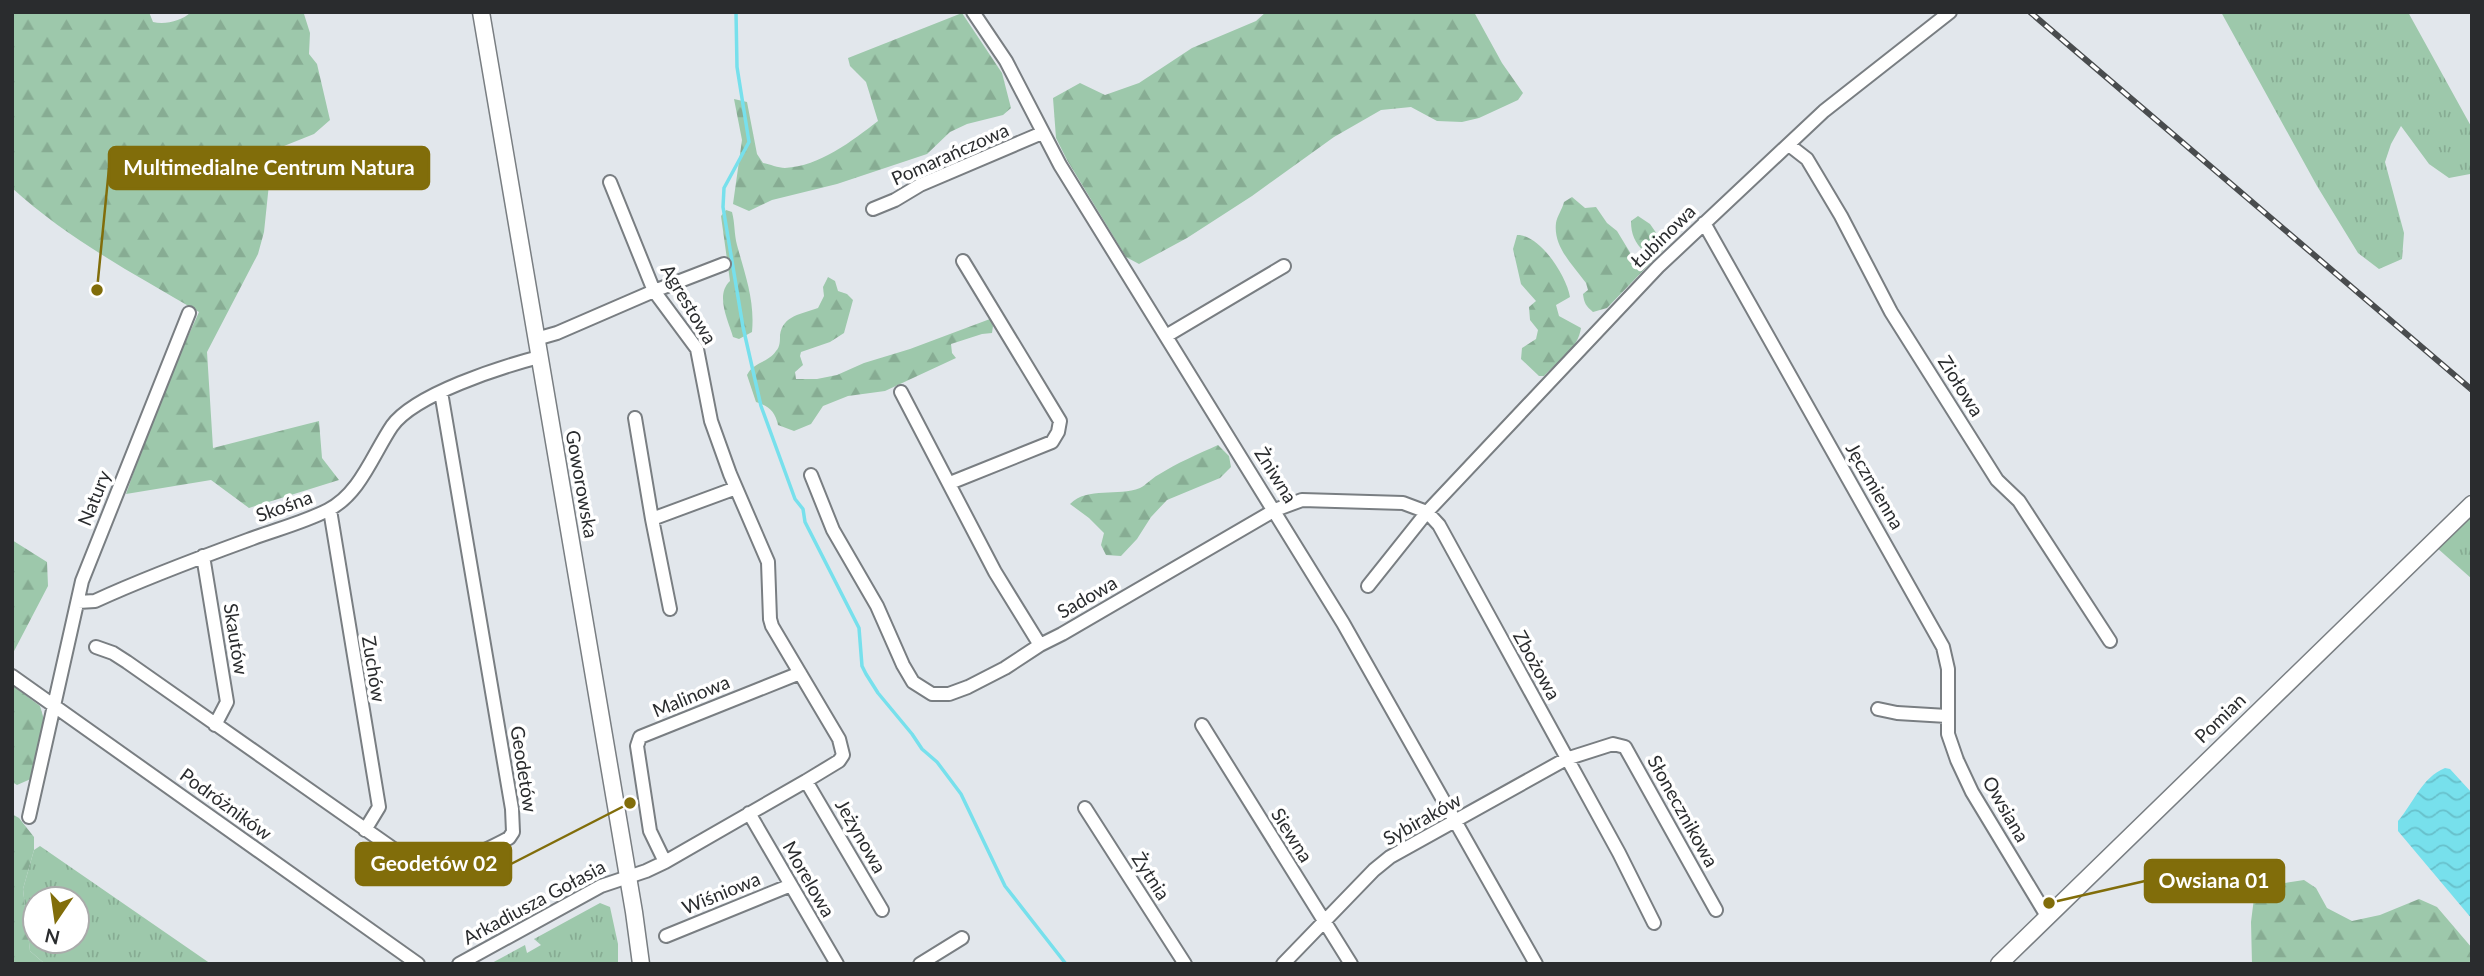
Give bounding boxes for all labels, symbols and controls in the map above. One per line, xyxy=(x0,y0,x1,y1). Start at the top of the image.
street label: Pomarańczowa xyxy=(888,117,1012,190)
callout: Multimedialne Centrum Natura xyxy=(109,147,429,189)
text: Multimedialne Centrum Natura xyxy=(123,154,415,179)
street label: Łubinowa xyxy=(1626,199,1700,272)
street label: Agrestowa xyxy=(657,260,722,348)
street label: Ziołowa xyxy=(1934,351,1989,420)
street label: Goworowska xyxy=(562,428,603,540)
street label: Jęczmienna xyxy=(1841,438,1909,533)
street label: Żniwna xyxy=(1250,443,1302,507)
street label: Natury xyxy=(72,467,115,529)
street label: Skośna xyxy=(252,485,315,526)
street label: Sadowa xyxy=(1053,570,1121,623)
street label: Skautów xyxy=(219,601,254,676)
street label: Zbożowa xyxy=(1509,626,1566,704)
street label: Zuchów xyxy=(358,634,391,704)
street label: Malinowa xyxy=(649,670,733,721)
street label: Pomian xyxy=(2189,688,2250,747)
street label: Geodetów xyxy=(506,724,543,814)
street label: Słonecznikowa xyxy=(1643,751,1724,871)
street label: Podróżników xyxy=(176,763,277,845)
street label: Owsiana xyxy=(1978,772,2034,846)
street label: Sybiraków xyxy=(1379,788,1465,849)
street label: Jeżynowa xyxy=(831,795,892,877)
street label: Siewna xyxy=(1267,803,1318,866)
street label: Morelowa xyxy=(778,837,840,921)
callout: Geodetów 02 xyxy=(356,843,511,885)
street label: Żytnia xyxy=(1128,848,1175,904)
text: Geodetów 02 xyxy=(371,850,497,875)
street label: Arkadiusza Gołasia xyxy=(459,854,609,949)
callout: Owsiana 01 xyxy=(2145,860,2284,902)
street label: Wiśniowa xyxy=(678,866,763,919)
text: Owsiana 01 xyxy=(2159,867,2269,892)
north arrow xyxy=(21,885,91,955)
text: N xyxy=(42,924,62,950)

